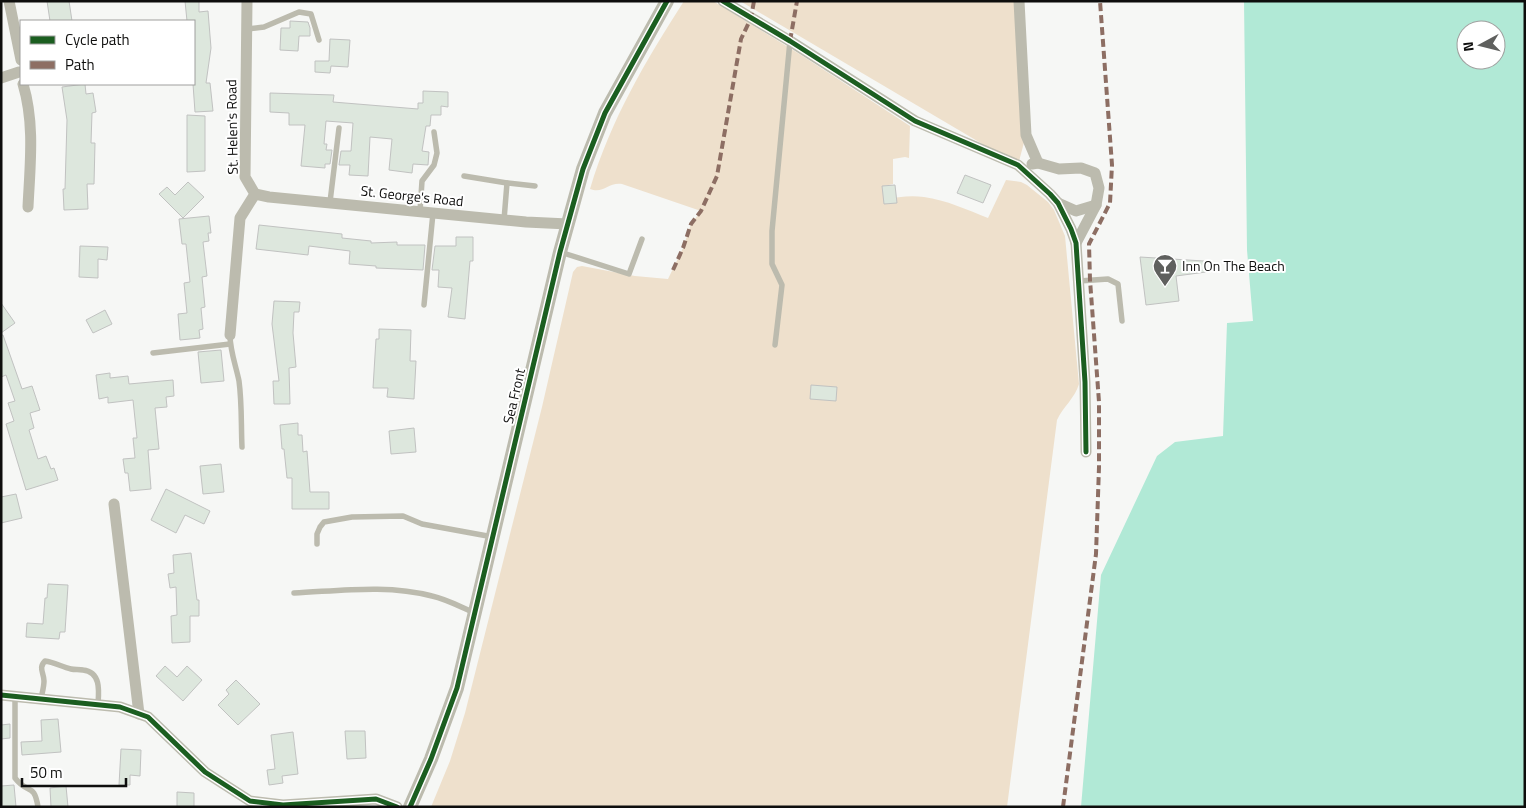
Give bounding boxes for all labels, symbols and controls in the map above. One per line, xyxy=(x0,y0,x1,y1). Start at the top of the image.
legend xyxy=(20,20,195,85)
north arrow xyxy=(1456,20,1506,70)
text: Cycle path xyxy=(65,28,130,51)
text: N xyxy=(1457,41,1479,53)
text: Path xyxy=(65,53,95,76)
street label: St. Helen's Road xyxy=(220,79,243,175)
street label: St. George's Road xyxy=(360,180,464,211)
bar icon: Inn On The Beach xyxy=(1152,253,1178,287)
place label: Inn On The Beach xyxy=(1182,255,1285,276)
street label: Sea Front xyxy=(497,366,530,426)
scale bar xyxy=(22,756,126,788)
text: 50 m xyxy=(30,761,63,784)

